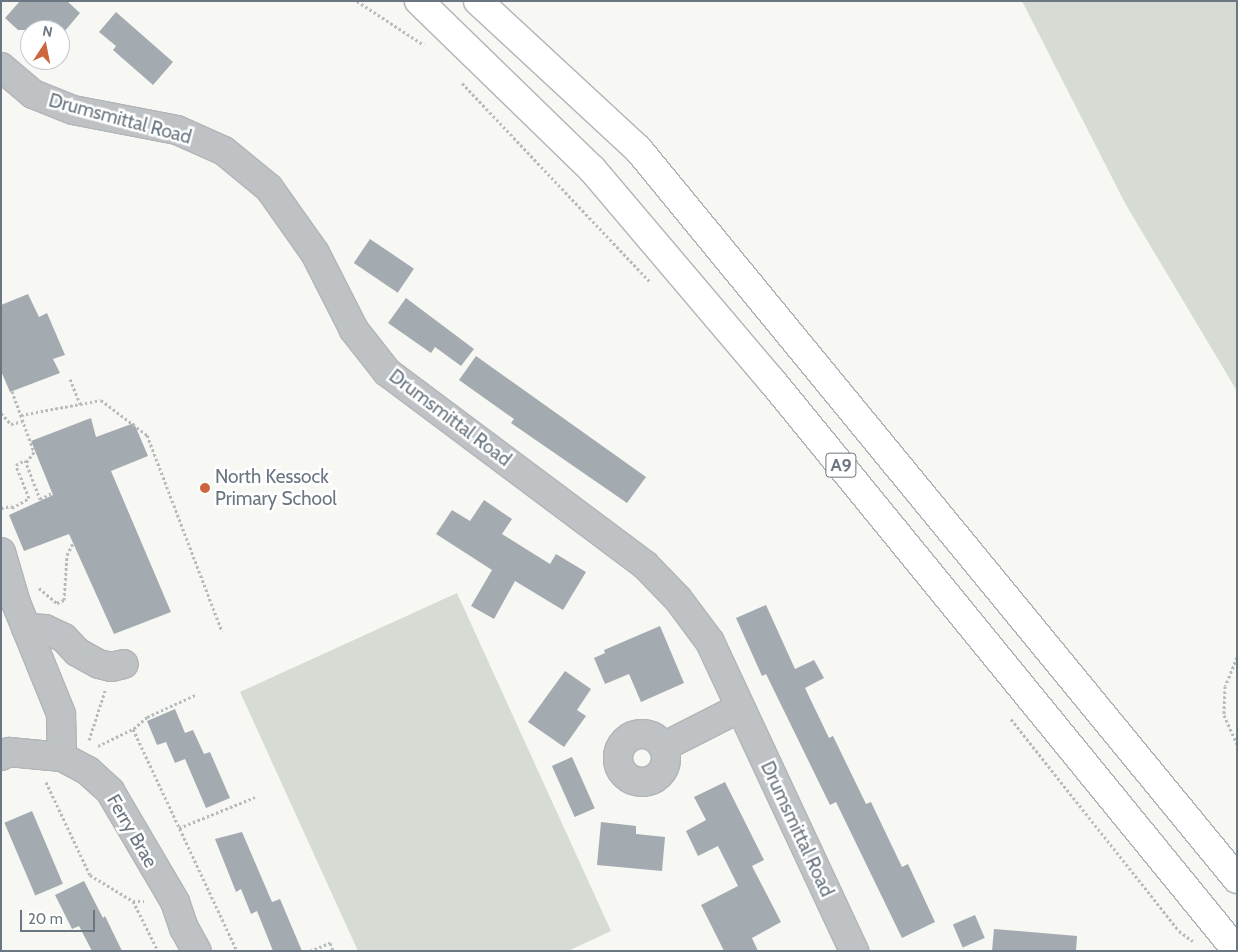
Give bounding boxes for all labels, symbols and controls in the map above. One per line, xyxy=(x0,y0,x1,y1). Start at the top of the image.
north arrow xyxy=(20,20,70,70)
text: N xyxy=(41,21,54,41)
street label: Drumsmittal Road xyxy=(46,89,194,149)
street label: Drumsmittal Road xyxy=(385,365,515,471)
road number: A9 xyxy=(825,450,857,480)
place label: North Kessock Primary School xyxy=(215,466,337,510)
marker: North Kessock Primary School xyxy=(199,482,211,494)
street label: Drumsmittal Road xyxy=(756,758,838,900)
street label: Ferry Brae xyxy=(102,790,162,872)
scale bar xyxy=(22,900,98,932)
text: 20 m xyxy=(28,910,63,928)

